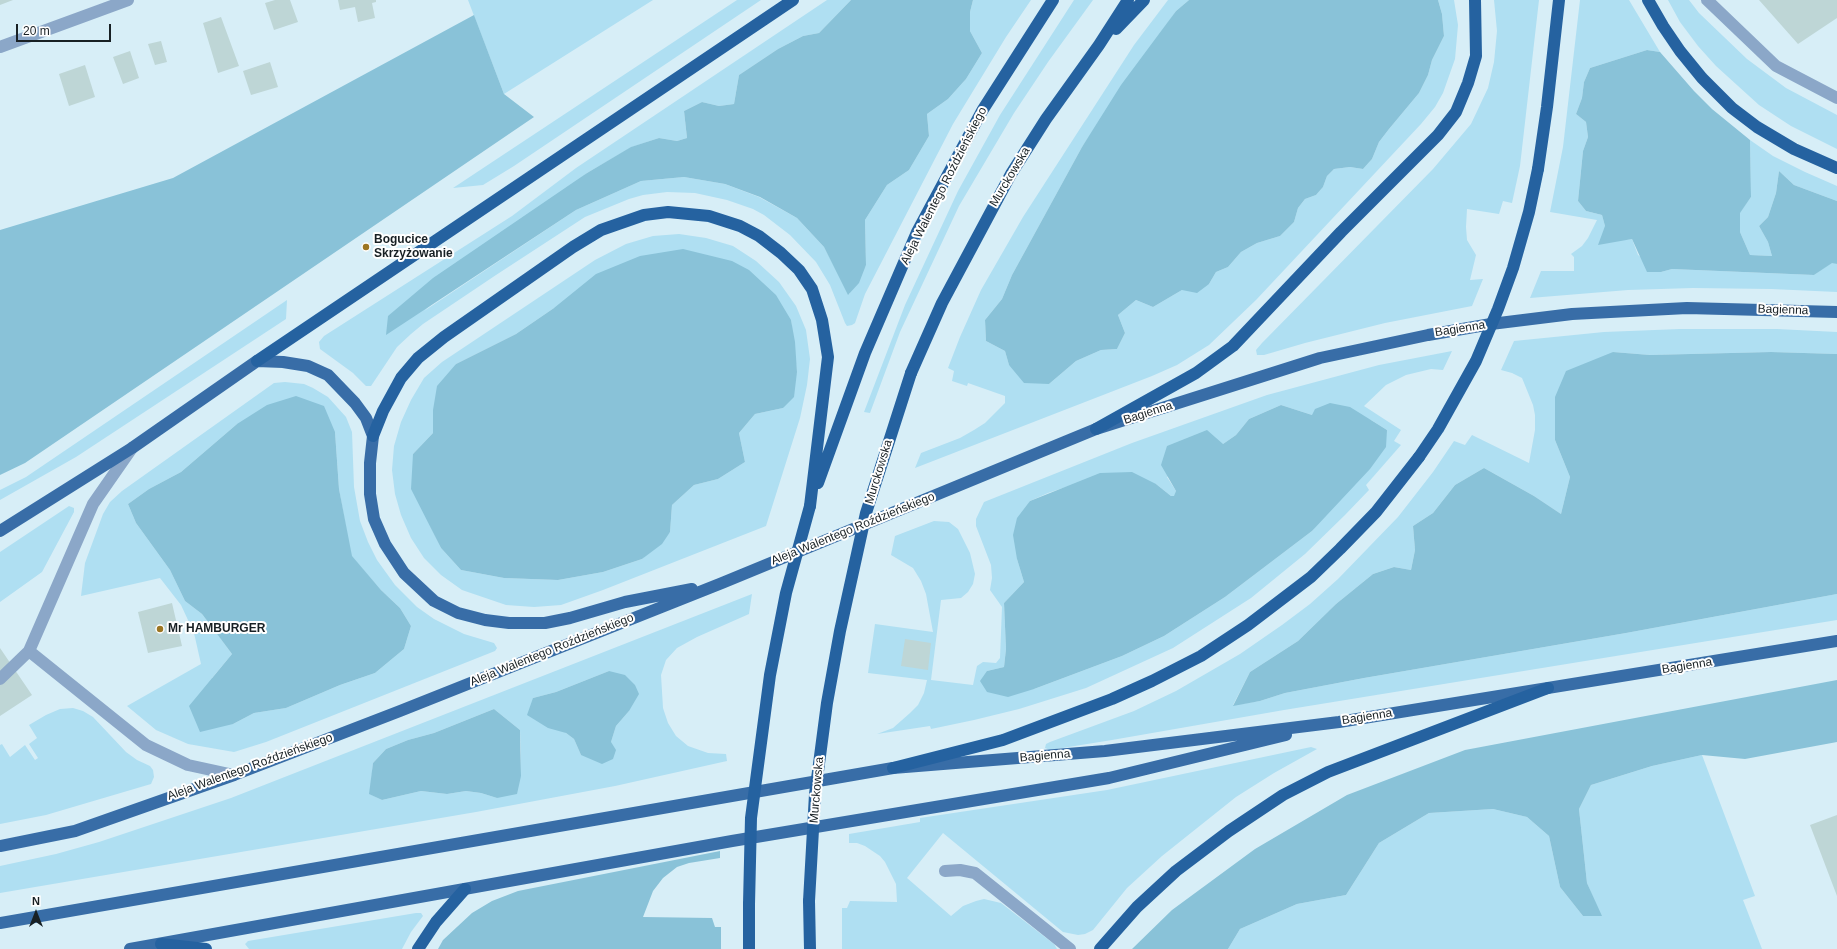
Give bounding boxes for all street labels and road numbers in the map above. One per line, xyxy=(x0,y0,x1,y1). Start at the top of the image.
street label: Aleja Walentego Roździeńskiego xyxy=(898,105,990,267)
street label: Murckowska xyxy=(987,145,1033,209)
street label: Bagienna xyxy=(1757,302,1809,318)
street label: Bagienna xyxy=(1434,318,1486,340)
street label: Bagienna xyxy=(1122,398,1174,428)
street label: Murckowska xyxy=(862,438,896,506)
street label: Aleja Walentego Roździeńskiego xyxy=(769,490,937,568)
street label: Aleja Walentego Roździeńskiego xyxy=(468,611,636,689)
street label: Bagienna xyxy=(1661,655,1713,677)
street label: Bagienna xyxy=(1341,706,1393,728)
street label: Aleja Walentego Roździeńskiego xyxy=(165,730,335,804)
street label: Bagienna xyxy=(1019,747,1071,765)
street label: Murckowska xyxy=(807,756,827,824)

